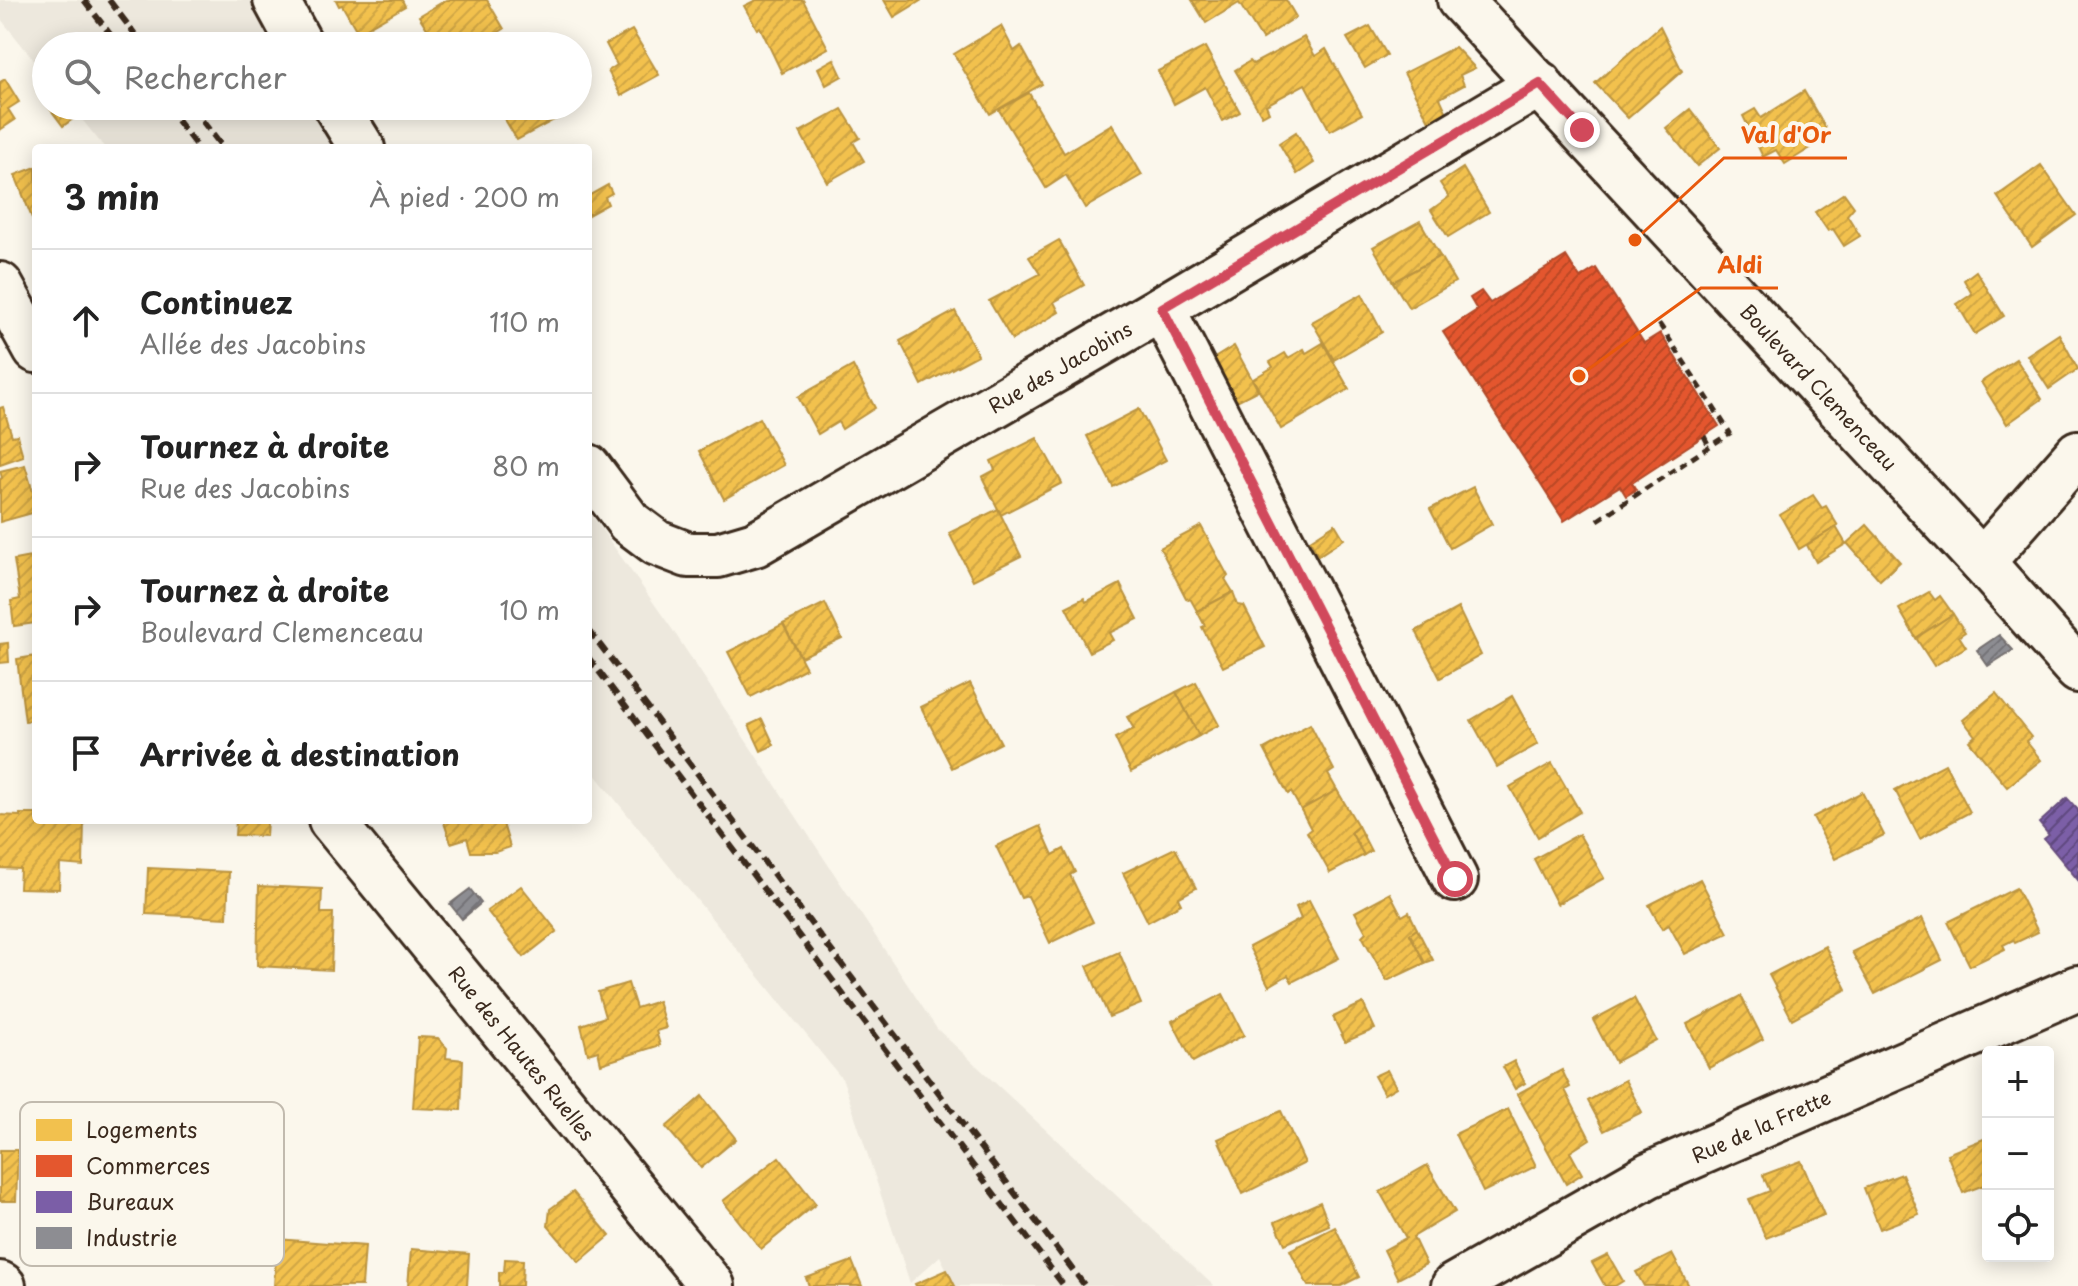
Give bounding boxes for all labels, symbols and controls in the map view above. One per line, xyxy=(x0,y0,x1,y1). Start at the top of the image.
search box xyxy=(32,32,592,120)
icon: search xyxy=(60,54,104,98)
text: Rechercher xyxy=(124,54,287,99)
route end xyxy=(1564,112,1600,148)
callout: Val d'Or xyxy=(1724,112,1847,158)
text: Val d'Or xyxy=(1741,117,1832,150)
text: 3 min xyxy=(64,170,160,222)
text: À pied · 200 m xyxy=(369,177,560,216)
callout: Aldi xyxy=(1701,242,1778,288)
text: Aldi xyxy=(1717,247,1763,280)
text: Continuez xyxy=(140,279,293,324)
street label: Boulevard Clemenceau xyxy=(1734,297,1904,477)
icon: ahead xyxy=(64,299,108,343)
text: 110 m xyxy=(489,302,560,341)
street label: Rue des Jacobins xyxy=(983,314,1137,420)
text: Allée des Jacobins xyxy=(140,324,366,363)
text: Tournez à droite xyxy=(140,423,389,468)
icon: right xyxy=(64,443,108,487)
text: 80 m xyxy=(492,446,560,485)
text: Rue des Jacobins xyxy=(140,468,350,507)
text: Tournez à droite xyxy=(140,567,389,612)
icon: right xyxy=(64,587,108,631)
text: 10 m xyxy=(499,590,560,629)
text: Boulevard Clemenceau xyxy=(140,612,424,651)
icon: arrive xyxy=(64,731,108,775)
text: Arrivée à destination xyxy=(140,731,460,776)
route start xyxy=(1437,861,1473,897)
street label: Rue des Hautes Ruelles xyxy=(442,959,602,1147)
map controls xyxy=(1982,1046,2054,1262)
button: + xyxy=(1982,1046,2054,1118)
street label: Rue de la Frette xyxy=(1687,1082,1835,1170)
legend xyxy=(20,1102,284,1266)
text: Logements xyxy=(86,1112,198,1145)
button: − xyxy=(1982,1118,2054,1190)
text: Commerces xyxy=(86,1148,210,1181)
text: Bureaux xyxy=(86,1184,174,1217)
button: locate xyxy=(1982,1190,2054,1262)
text: Industrie xyxy=(86,1220,178,1253)

